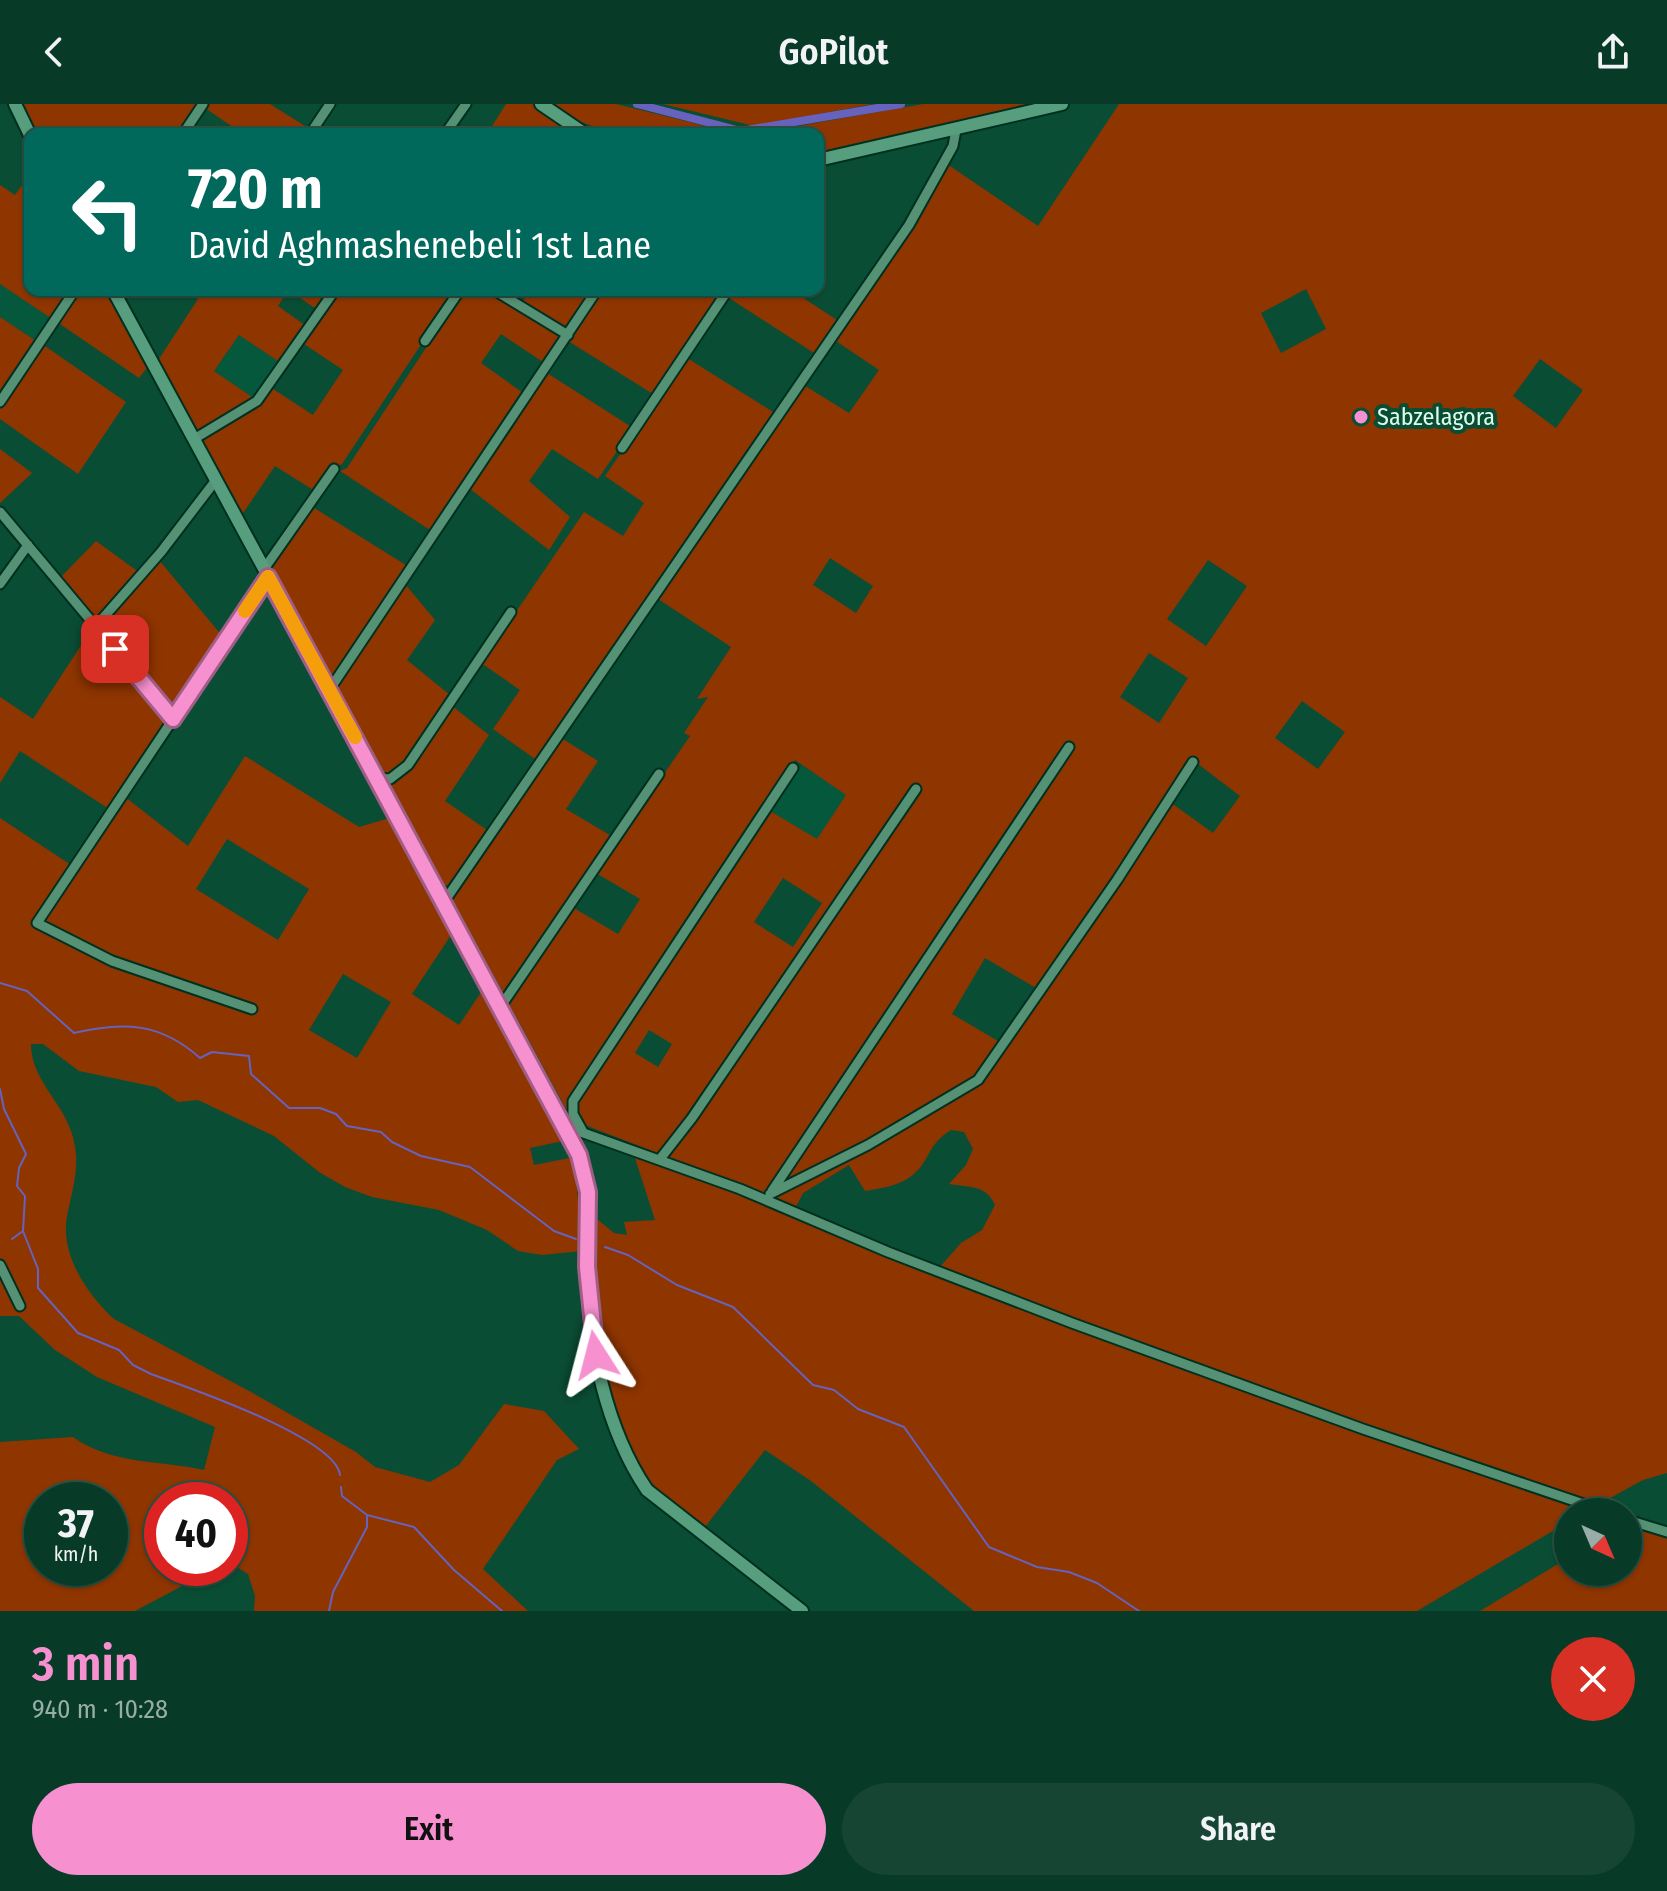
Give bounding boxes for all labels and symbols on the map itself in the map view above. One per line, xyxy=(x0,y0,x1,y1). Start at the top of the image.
place label: Sabzelagora xyxy=(1377,403,1495,431)
marker: Sabzelagora xyxy=(1352,408,1370,426)
pin xyxy=(81,615,149,683)
position arrow xyxy=(554,1313,638,1397)
speed limit sign: 40 xyxy=(144,1482,248,1586)
north arrow xyxy=(1554,1498,1642,1586)

